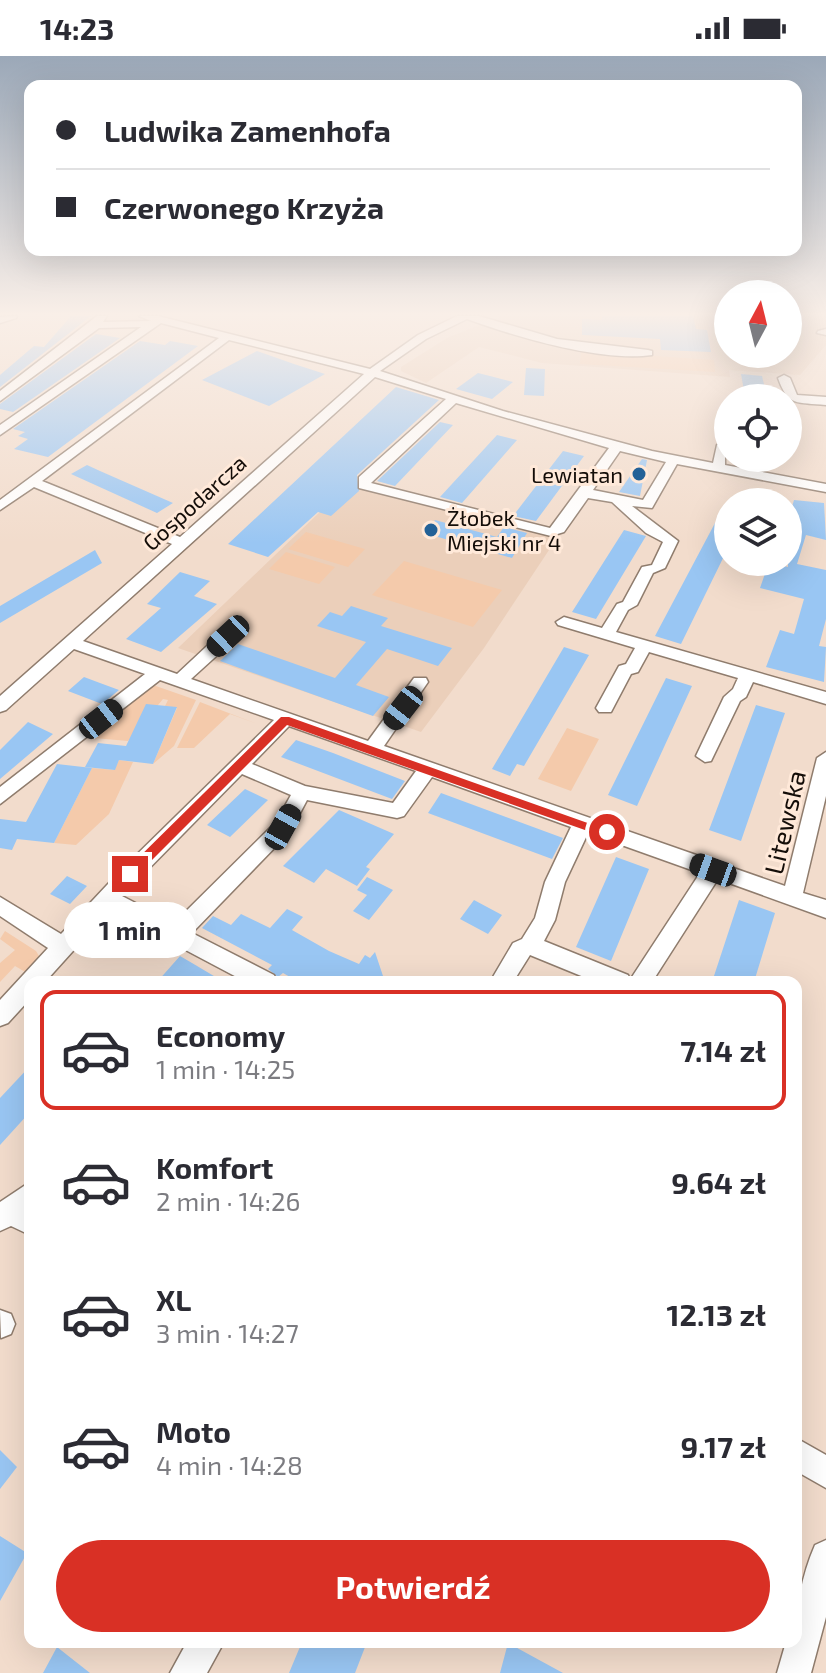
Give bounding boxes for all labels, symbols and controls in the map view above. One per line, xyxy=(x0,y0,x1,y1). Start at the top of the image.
text: 14:23 xyxy=(40,10,114,46)
text: Ludwika Zamenhofa xyxy=(104,112,391,148)
text: Czerwonego Krzyża xyxy=(104,189,384,225)
north arrow xyxy=(714,280,802,368)
map controls xyxy=(714,280,802,576)
button: locate xyxy=(714,384,802,472)
street label: Gospodarcza xyxy=(137,449,251,555)
place label: Lewiatan xyxy=(531,461,623,487)
marker: Lewiatan xyxy=(630,465,648,483)
button: layers xyxy=(714,488,802,576)
place label: Żłobek Miejski nr 4 xyxy=(447,504,561,556)
marker: Żłobek Miejski nr 4 xyxy=(422,521,440,539)
car xyxy=(202,611,254,661)
car xyxy=(379,682,427,734)
car xyxy=(75,695,127,743)
street label: Litewska xyxy=(757,767,811,877)
car xyxy=(261,800,305,854)
route start xyxy=(589,814,625,850)
car xyxy=(686,851,740,889)
route end xyxy=(112,856,148,892)
callout: 1 min xyxy=(64,902,196,958)
text: 1 min xyxy=(99,914,161,945)
icon: car xyxy=(60,1014,132,1086)
text: Economy xyxy=(156,1017,285,1053)
text: 7.14 zł xyxy=(680,1032,766,1068)
text: 1 min · 14:25 xyxy=(156,1053,295,1084)
icon: car xyxy=(60,1146,132,1218)
text: Komfort xyxy=(156,1149,273,1185)
text: 9.64 zł xyxy=(671,1164,766,1200)
text: 2 min · 14:26 xyxy=(156,1185,300,1216)
icon: car xyxy=(60,1278,132,1350)
text: XL xyxy=(156,1281,191,1317)
text: 12.13 zł xyxy=(667,1296,766,1332)
text: 3 min · 14:27 xyxy=(156,1317,299,1348)
icon: car xyxy=(60,1410,132,1482)
text: Moto xyxy=(156,1413,231,1449)
text: 9.17 zł xyxy=(680,1428,766,1464)
text: 4 min · 14:28 xyxy=(156,1449,303,1480)
button: Potwierdź xyxy=(56,1540,770,1632)

